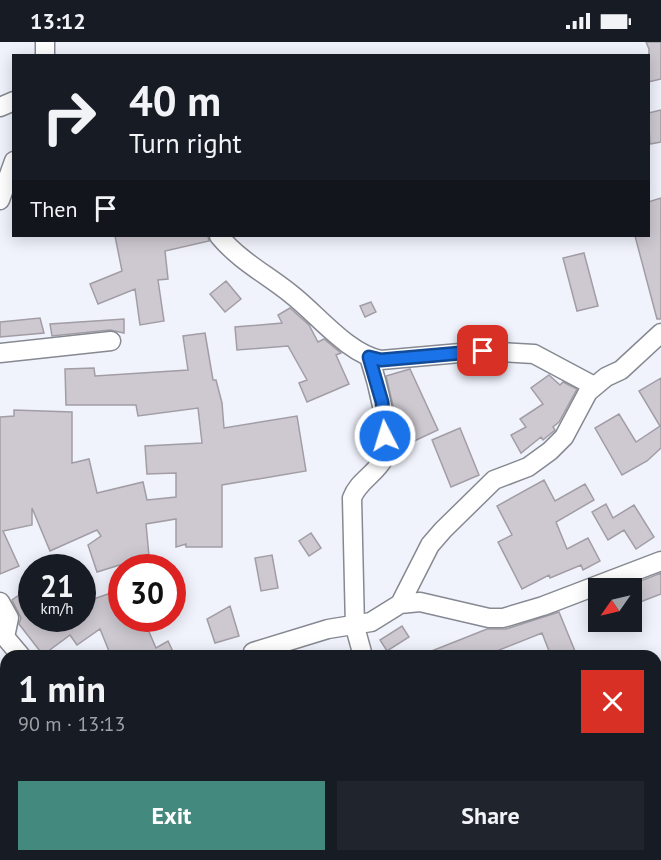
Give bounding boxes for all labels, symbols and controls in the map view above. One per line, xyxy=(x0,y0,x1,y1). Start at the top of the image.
text: 13:12 xyxy=(30,7,86,35)
text: 40 m xyxy=(129,73,221,128)
icon: right xyxy=(30,78,108,156)
text: Turn right xyxy=(129,126,242,160)
icon: arrive xyxy=(89,192,122,225)
text: Then xyxy=(30,195,77,223)
pin xyxy=(457,325,508,376)
icon: arrive xyxy=(466,334,499,367)
position arrow xyxy=(353,404,417,468)
speed limit sign: 30 xyxy=(108,554,186,632)
text: 21 xyxy=(40,566,74,605)
north arrow xyxy=(588,578,642,632)
map controls xyxy=(588,578,642,632)
text: km/h xyxy=(41,599,73,618)
text: 1 min xyxy=(18,665,106,712)
button: close xyxy=(581,670,644,733)
text: 90 m · 13:13 xyxy=(18,711,125,737)
button: Exit xyxy=(18,781,325,850)
button: Share xyxy=(337,781,644,850)

